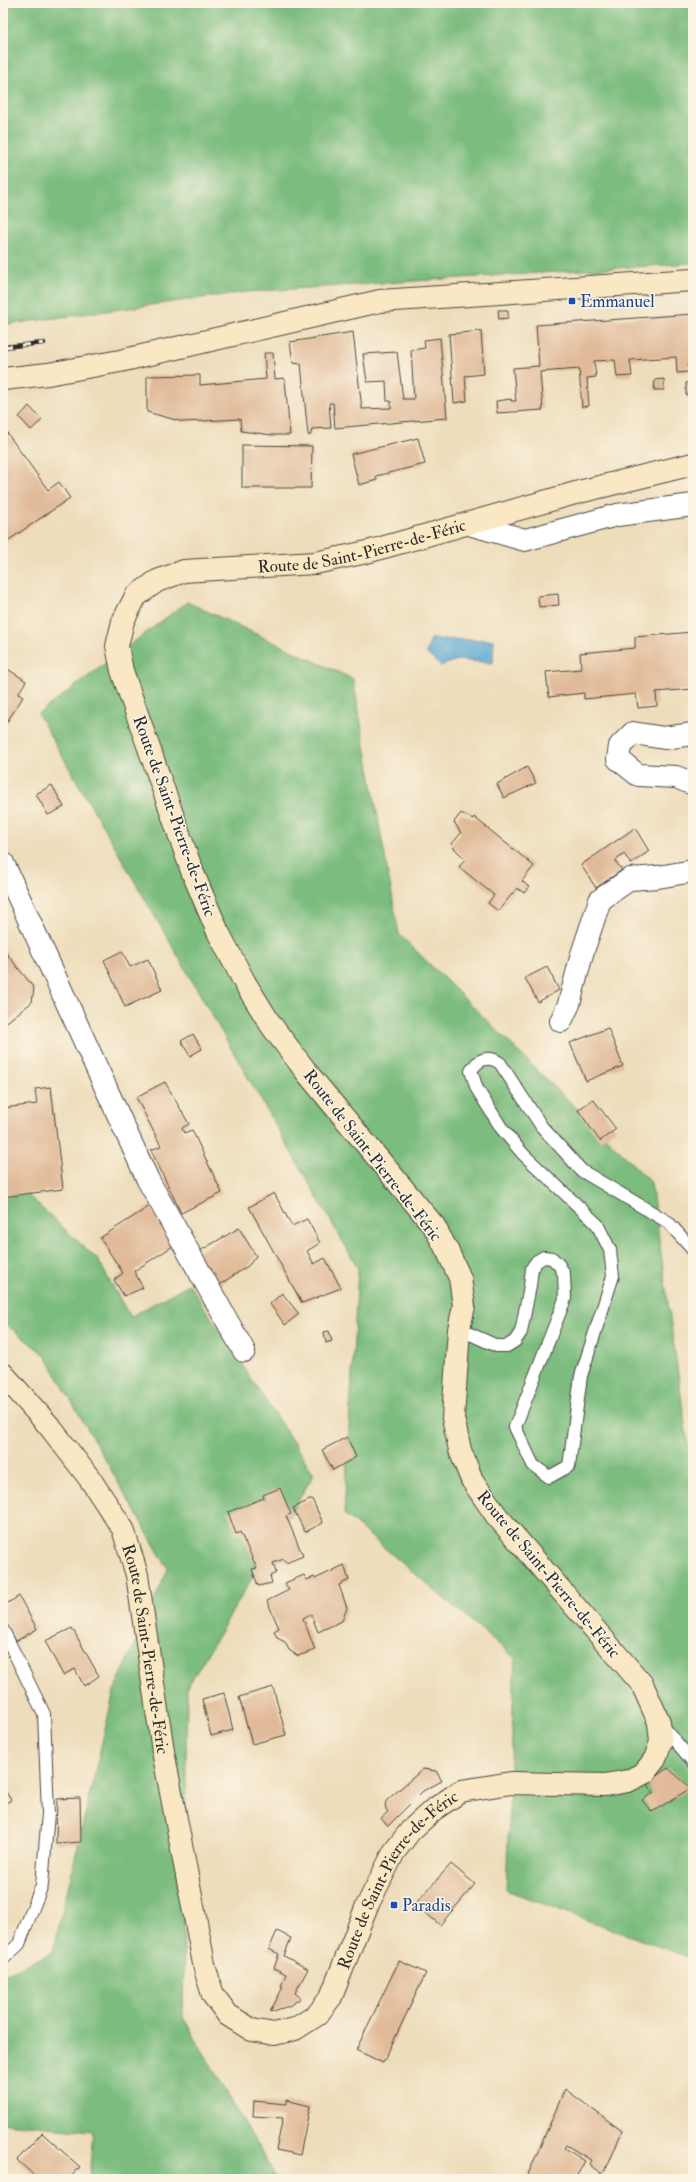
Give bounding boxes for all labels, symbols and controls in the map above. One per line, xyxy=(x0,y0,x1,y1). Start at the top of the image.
place label: Emmanuel xyxy=(580,291,655,312)
marker: Emmanuel xyxy=(567,296,577,306)
street label: Route de Saint-Pierre-de-Féric xyxy=(257,515,468,577)
street label: Route de Saint-Pierre-de-Féric xyxy=(128,713,221,920)
street label: Route de Saint-Pierre-de-Féric xyxy=(299,1065,446,1246)
street label: Route de Saint-Pierre-de-Féric xyxy=(472,1486,625,1663)
street label: Route de Saint-Pierre-de-Féric xyxy=(117,1542,173,1756)
street label: Route de Saint-Pierre-de-Féric xyxy=(333,1786,462,1972)
place label: Paradis xyxy=(402,1895,451,1916)
marker: Paradis xyxy=(389,1900,399,1910)

